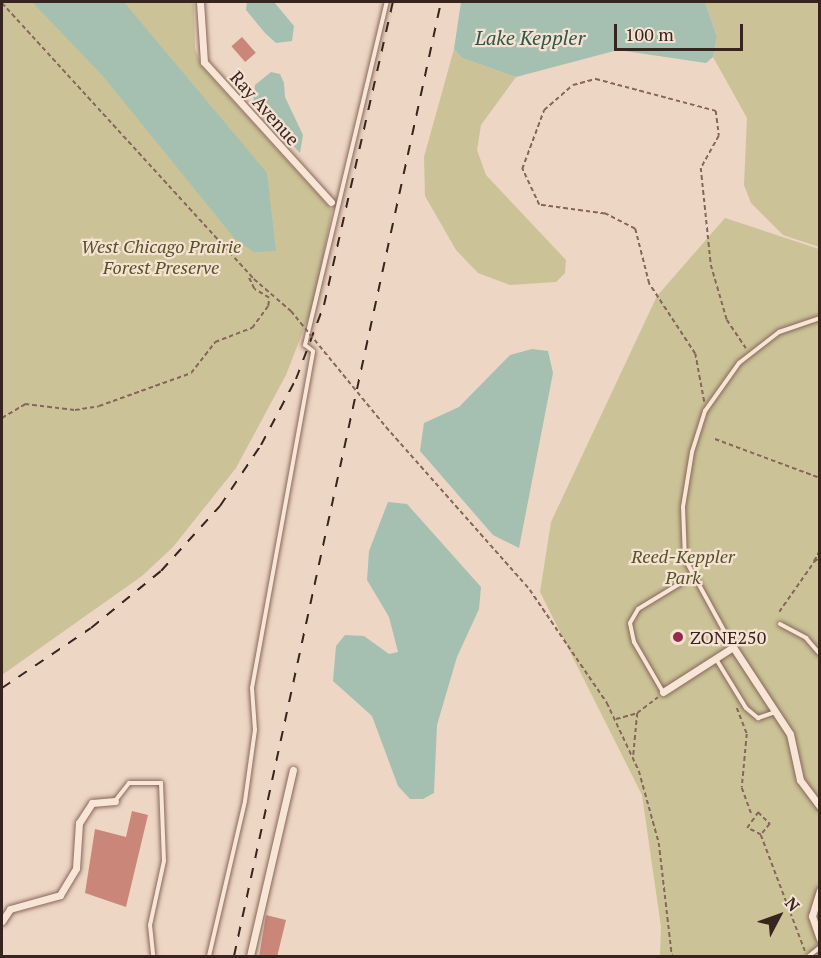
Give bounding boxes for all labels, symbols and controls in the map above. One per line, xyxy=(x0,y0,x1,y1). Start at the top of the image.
scale bar xyxy=(617,12,746,50)
text: 100 m xyxy=(625,22,674,46)
water label: Lake Keppler xyxy=(475,25,585,49)
street label: Ray Avenue xyxy=(226,66,304,150)
park label: West Chicago Prairie Forest Preserve xyxy=(81,236,241,278)
park label: Reed-Keppler Park xyxy=(631,546,735,588)
place label: ZONE250 xyxy=(690,626,766,648)
marker: ZONE250 xyxy=(671,630,685,644)
north arrow xyxy=(749,886,809,946)
text: N xyxy=(780,892,805,916)

